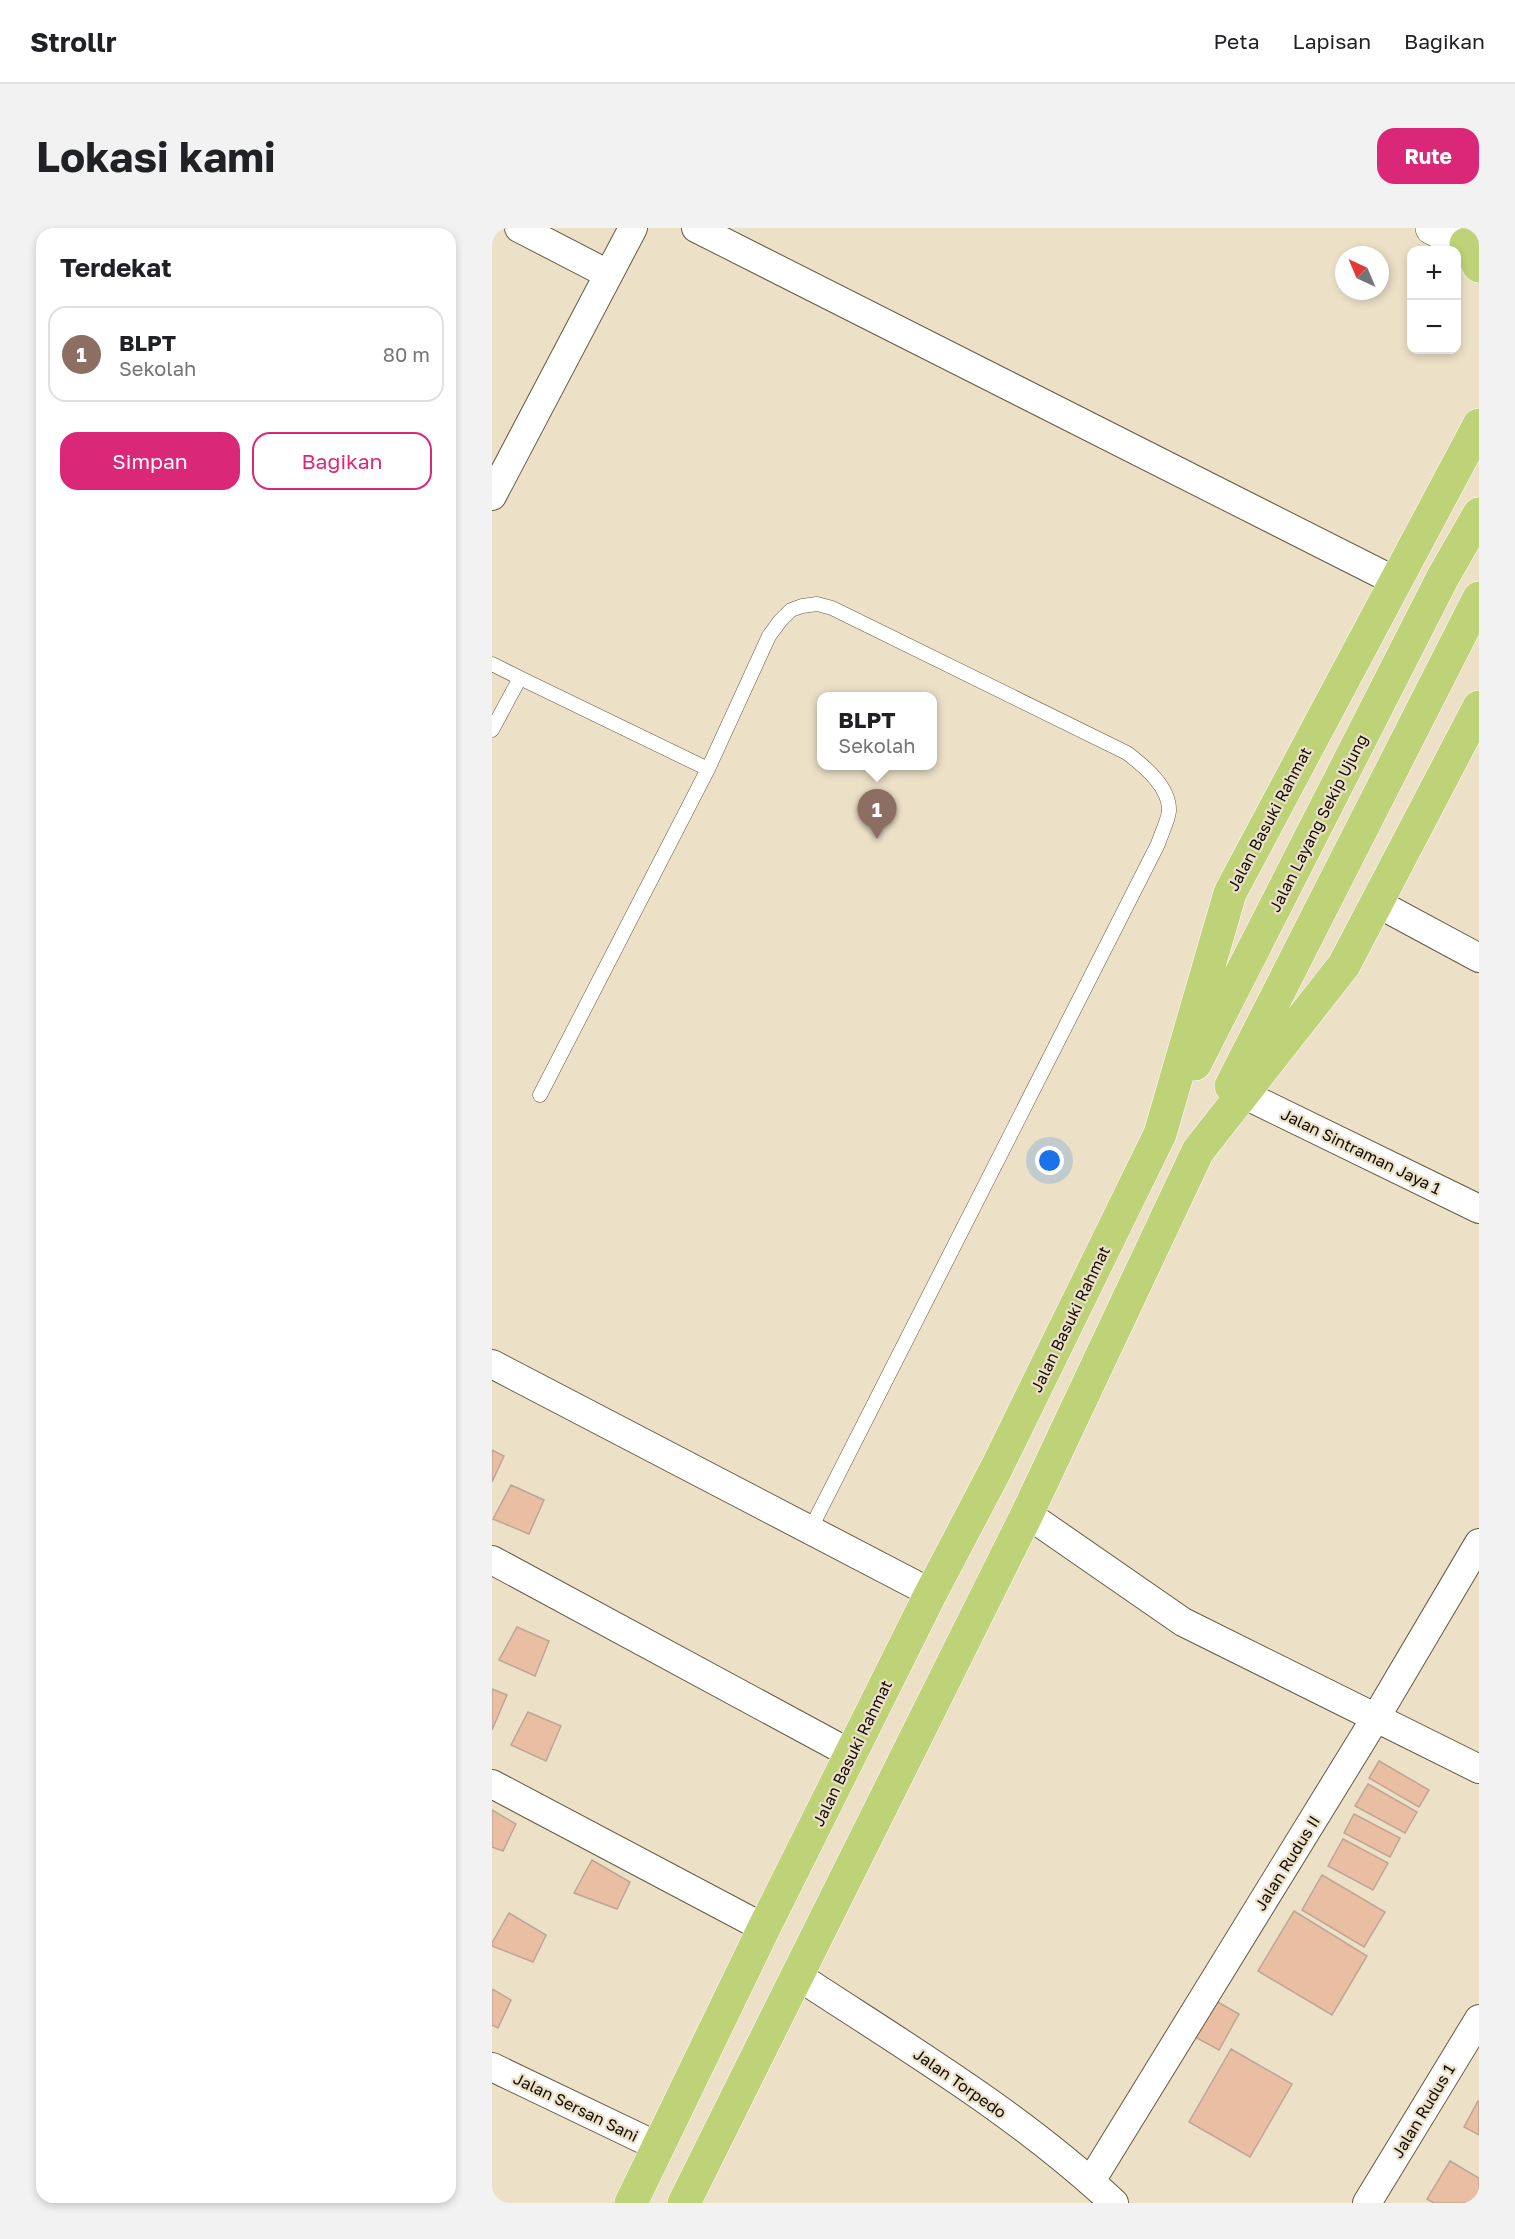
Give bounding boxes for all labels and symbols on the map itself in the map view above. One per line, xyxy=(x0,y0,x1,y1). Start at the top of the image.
north arrow xyxy=(1335,246,1389,300)
street label: Jalan Layang Sekip Ujung xyxy=(1264,731,1372,915)
street label: Jalan Basuki Rahmat xyxy=(1223,744,1315,894)
pin: 1 xyxy=(858,790,896,839)
street label: Jalan Sintraman Jaya 1 xyxy=(1278,1104,1444,1199)
your location xyxy=(1035,1146,1064,1175)
street label: Jalan Basuki Rahmat xyxy=(1026,1243,1114,1395)
street label: Jalan Basuki Rahmat xyxy=(808,1677,896,1829)
street label: Jalan Rudus II xyxy=(1250,1812,1324,1914)
street label: Jalan Torpedo xyxy=(910,2044,1010,2122)
street label: Jalan Rudus 1 xyxy=(1387,2060,1459,2162)
street label: Jalan Sersan Sani xyxy=(510,2068,642,2146)

